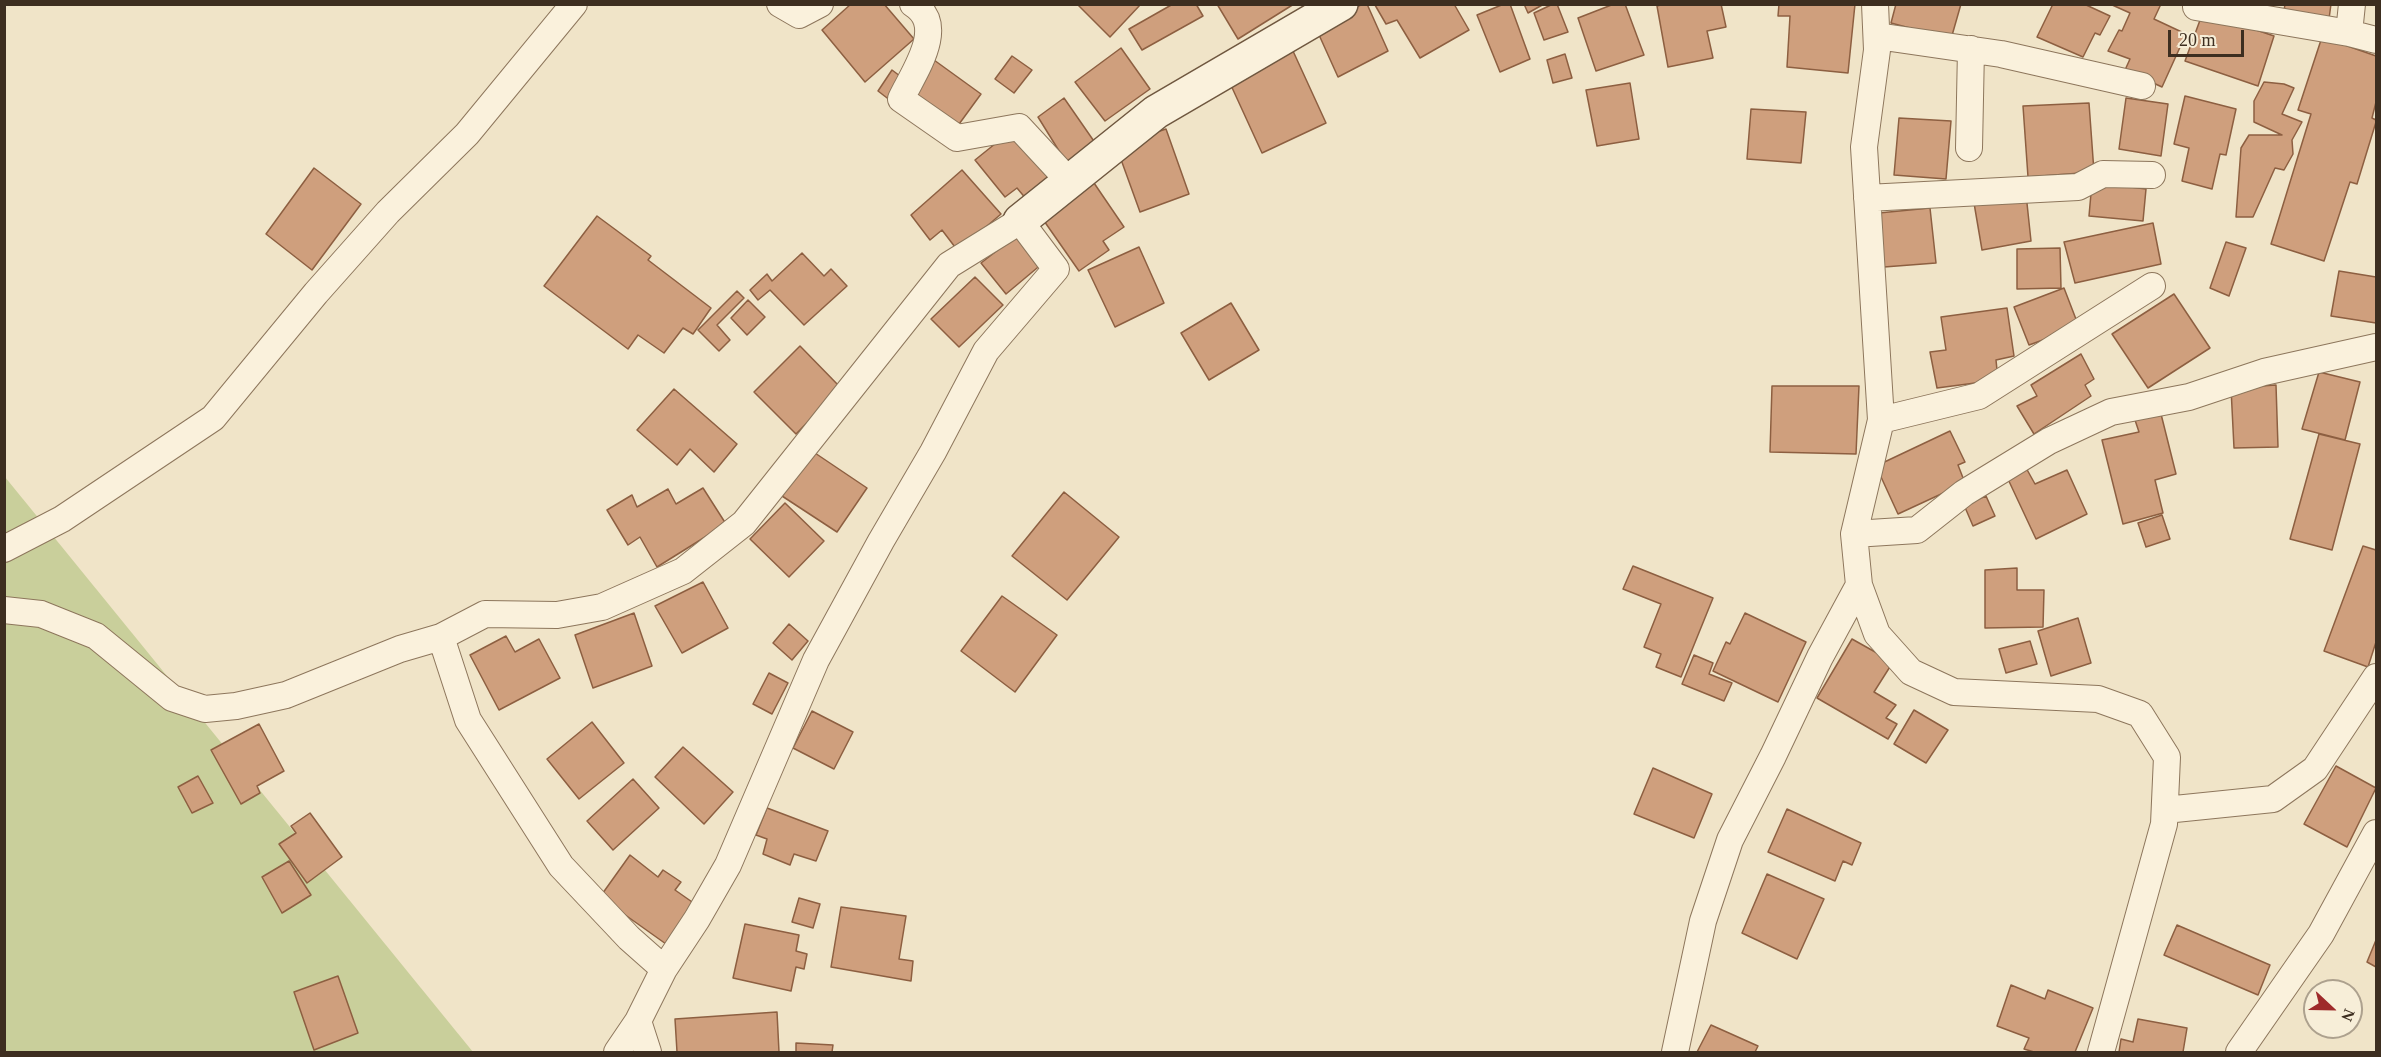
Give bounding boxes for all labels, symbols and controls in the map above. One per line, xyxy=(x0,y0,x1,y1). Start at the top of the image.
scale bar xyxy=(2171,18,2248,56)
text: 20 m xyxy=(2179,30,2216,50)
north arrow xyxy=(2303,979,2363,1039)
text: N xyxy=(2338,1007,2358,1024)

